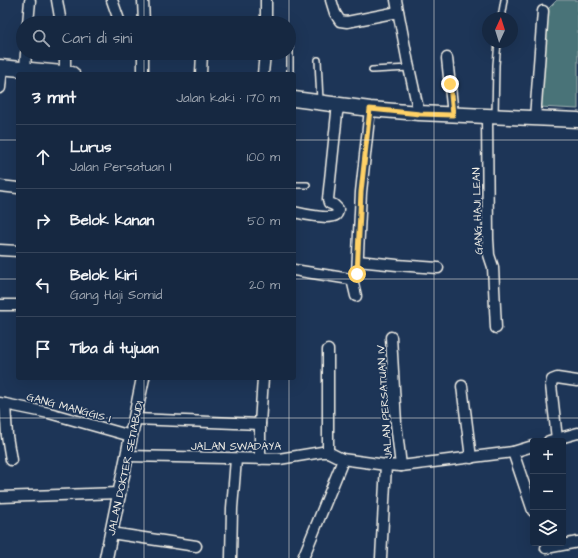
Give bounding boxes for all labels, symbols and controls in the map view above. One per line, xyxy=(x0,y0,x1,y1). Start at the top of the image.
north arrow xyxy=(482,12,518,48)
search box xyxy=(16,16,296,60)
icon: search xyxy=(30,27,52,49)
text: Cari di sini xyxy=(62,28,132,49)
route end xyxy=(441,75,459,93)
text: 3 mnt xyxy=(32,86,76,110)
text: Jalan kaki · 170 m xyxy=(176,89,280,107)
text: Lurus xyxy=(70,137,111,158)
icon: ahead xyxy=(32,146,54,168)
text: 100 m xyxy=(247,148,280,166)
text: Jalan Persatuan I xyxy=(70,158,172,176)
street label: GANG HAJI LEAN xyxy=(468,167,487,255)
icon: right xyxy=(32,210,54,232)
text: Belok kanan xyxy=(70,210,154,231)
text: 50 m xyxy=(247,212,280,230)
text: Belok kiri xyxy=(70,265,137,286)
route start xyxy=(348,265,366,283)
icon: left xyxy=(32,274,54,296)
text: 20 m xyxy=(249,276,280,294)
text: Gang Haji Somid xyxy=(70,286,162,304)
icon: arrive xyxy=(32,338,54,360)
text: Tiba di tujuan xyxy=(70,338,159,359)
street label: JALAN PERSATUAN IV xyxy=(373,344,396,459)
street label: GANG MANGGIS I xyxy=(25,389,113,426)
street label: JALAN DOKTER SETIABUDI xyxy=(104,399,147,537)
map controls xyxy=(530,438,566,546)
button: + xyxy=(530,438,566,474)
street label: JALAN SWADAYA xyxy=(191,439,281,454)
button: − xyxy=(530,474,566,510)
button: layers xyxy=(530,510,566,546)

